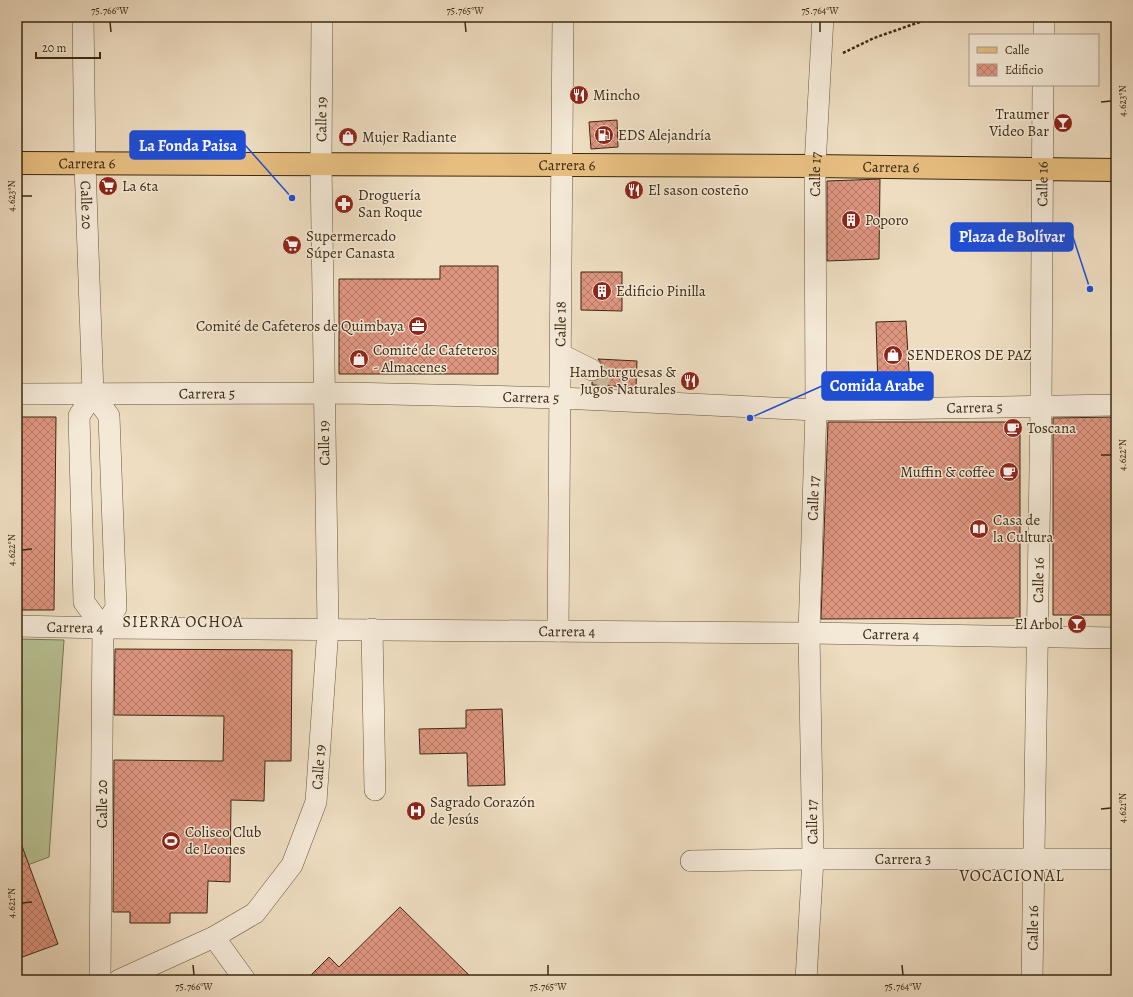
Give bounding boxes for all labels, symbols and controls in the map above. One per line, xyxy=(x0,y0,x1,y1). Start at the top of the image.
text: 75.766°W xyxy=(91,4,129,17)
text: 75.765°W xyxy=(446,4,484,17)
text: 75.764°W xyxy=(801,4,839,17)
scale bar xyxy=(36,34,100,60)
legend xyxy=(969,34,1099,86)
text: 20 m xyxy=(42,40,66,56)
text: Calle xyxy=(1005,42,1029,58)
text: Edificio xyxy=(1005,62,1043,78)
restaurant icon: Mincho xyxy=(568,84,590,106)
place label: Mincho xyxy=(593,85,640,105)
text: 4.623°N xyxy=(1116,85,1129,117)
street label: Calle 19 xyxy=(311,96,331,142)
place label: Traumer Video Bar xyxy=(988,104,1049,141)
bar icon: Traumer Video Bar xyxy=(1052,112,1074,134)
fuel station icon: EDS Alejandría xyxy=(593,124,615,146)
place label: EDS Alejandría xyxy=(618,125,711,145)
shop icon: Mujer Radiante xyxy=(337,126,359,148)
place label: Mujer Radiante xyxy=(362,127,457,147)
callout: La Fonda Paisa xyxy=(130,131,245,159)
text: La Fonda Paisa xyxy=(139,135,238,157)
street label: Calle 17 xyxy=(805,151,826,197)
street label: Carrera 6 xyxy=(58,153,116,173)
street label: Carrera 6 xyxy=(538,155,596,175)
street label: Carrera 6 xyxy=(862,157,920,177)
street label: Calle 16 xyxy=(1032,161,1053,207)
supermarket icon: La 6ta xyxy=(97,175,119,197)
place label: La 6ta xyxy=(122,176,158,196)
restaurant icon: El sason costeño xyxy=(623,179,645,201)
text: 4.623°N xyxy=(5,180,18,212)
street label: Calle 20 xyxy=(76,180,97,230)
place label: El sason costeño xyxy=(648,180,748,200)
place label: Droguería San Roque xyxy=(358,185,423,222)
pharmacy icon: Droguería San Roque xyxy=(333,193,355,215)
building icon: Poporo xyxy=(840,209,862,231)
place label: Poporo xyxy=(865,210,909,230)
callout: Plaza de Bolívar xyxy=(951,223,1073,251)
place label: Supermercado Súper Canasta xyxy=(306,226,396,263)
text: Plaza de Bolívar xyxy=(959,226,1066,248)
supermarket icon: Supermercado Súper Canasta xyxy=(281,234,303,256)
building icon: Edificio Pinilla xyxy=(591,280,613,302)
place label: Edificio Pinilla xyxy=(616,281,706,301)
street label: Calle 18 xyxy=(550,301,571,347)
office icon: Comité de Cafeteros de Quimbaya xyxy=(407,315,429,337)
place label: Comité de Cafeteros de Quimbaya xyxy=(196,316,404,336)
place label: Comité de Cafeteros - Almacenes xyxy=(373,340,497,377)
shop icon: SENDEROS DE PAZ xyxy=(882,344,904,366)
place label: SENDEROS DE PAZ xyxy=(907,345,1032,365)
shop icon: Comité de Cafeteros - Almacenes xyxy=(348,348,370,370)
place label: Hamburguesas & Jugos Naturales xyxy=(569,362,676,399)
restaurant icon: Hamburguesas & Jugos Naturales xyxy=(679,370,701,392)
callout: Comida Arabe xyxy=(822,372,933,400)
text: Comida Arabe xyxy=(830,375,924,397)
street label: Carrera 5 xyxy=(179,383,235,404)
street label: Carrera 5 xyxy=(502,387,559,408)
street label: Carrera 5 xyxy=(946,397,1003,418)
cafe icon: Toscana xyxy=(1002,417,1024,439)
place label: Toscana xyxy=(1027,418,1076,438)
street label: Calle 19 xyxy=(314,420,334,466)
text: 4.622°N xyxy=(1116,439,1129,471)
cafe icon: Muffin & coffee xyxy=(998,461,1020,483)
place label: Muffin & coffee xyxy=(900,462,995,482)
street label: Calle 17 xyxy=(803,475,824,521)
place label: Casa de la Cultura xyxy=(993,510,1053,547)
library icon: Casa de la Cultura xyxy=(968,518,990,540)
text: 4.622°N xyxy=(5,534,18,566)
street label: Calle 16 xyxy=(1028,557,1049,603)
district label: SIERRA OCHOA xyxy=(122,611,244,633)
bar icon: El Arbol xyxy=(1066,613,1088,635)
place label: El Arbol xyxy=(1015,614,1063,634)
street label: Carrera 4 xyxy=(46,617,104,638)
street label: Carrera 4 xyxy=(538,621,596,641)
street label: Carrera 4 xyxy=(862,624,920,645)
street label: Calle 19 xyxy=(307,743,330,790)
street label: Calle 20 xyxy=(92,780,112,828)
place label: Sagrado Corazón de Jesús xyxy=(430,792,535,829)
text: 4.621°N xyxy=(1116,793,1129,823)
street label: Calle 17 xyxy=(802,799,822,845)
hospital icon: Sagrado Corazón de Jesús xyxy=(405,800,427,822)
place label: Coliseo Club de Leones xyxy=(185,822,262,859)
sports icon: Coliseo Club de Leones xyxy=(160,830,182,852)
street label: Carrera 3 xyxy=(875,849,931,869)
district label: VOCACIONAL xyxy=(958,865,1065,887)
text: 4.621°N xyxy=(5,888,18,918)
street label: Calle 16 xyxy=(1022,905,1043,951)
text: 75.766°W xyxy=(175,980,213,993)
text: 75.765°W xyxy=(529,980,567,993)
text: 75.764°W xyxy=(884,980,922,993)

